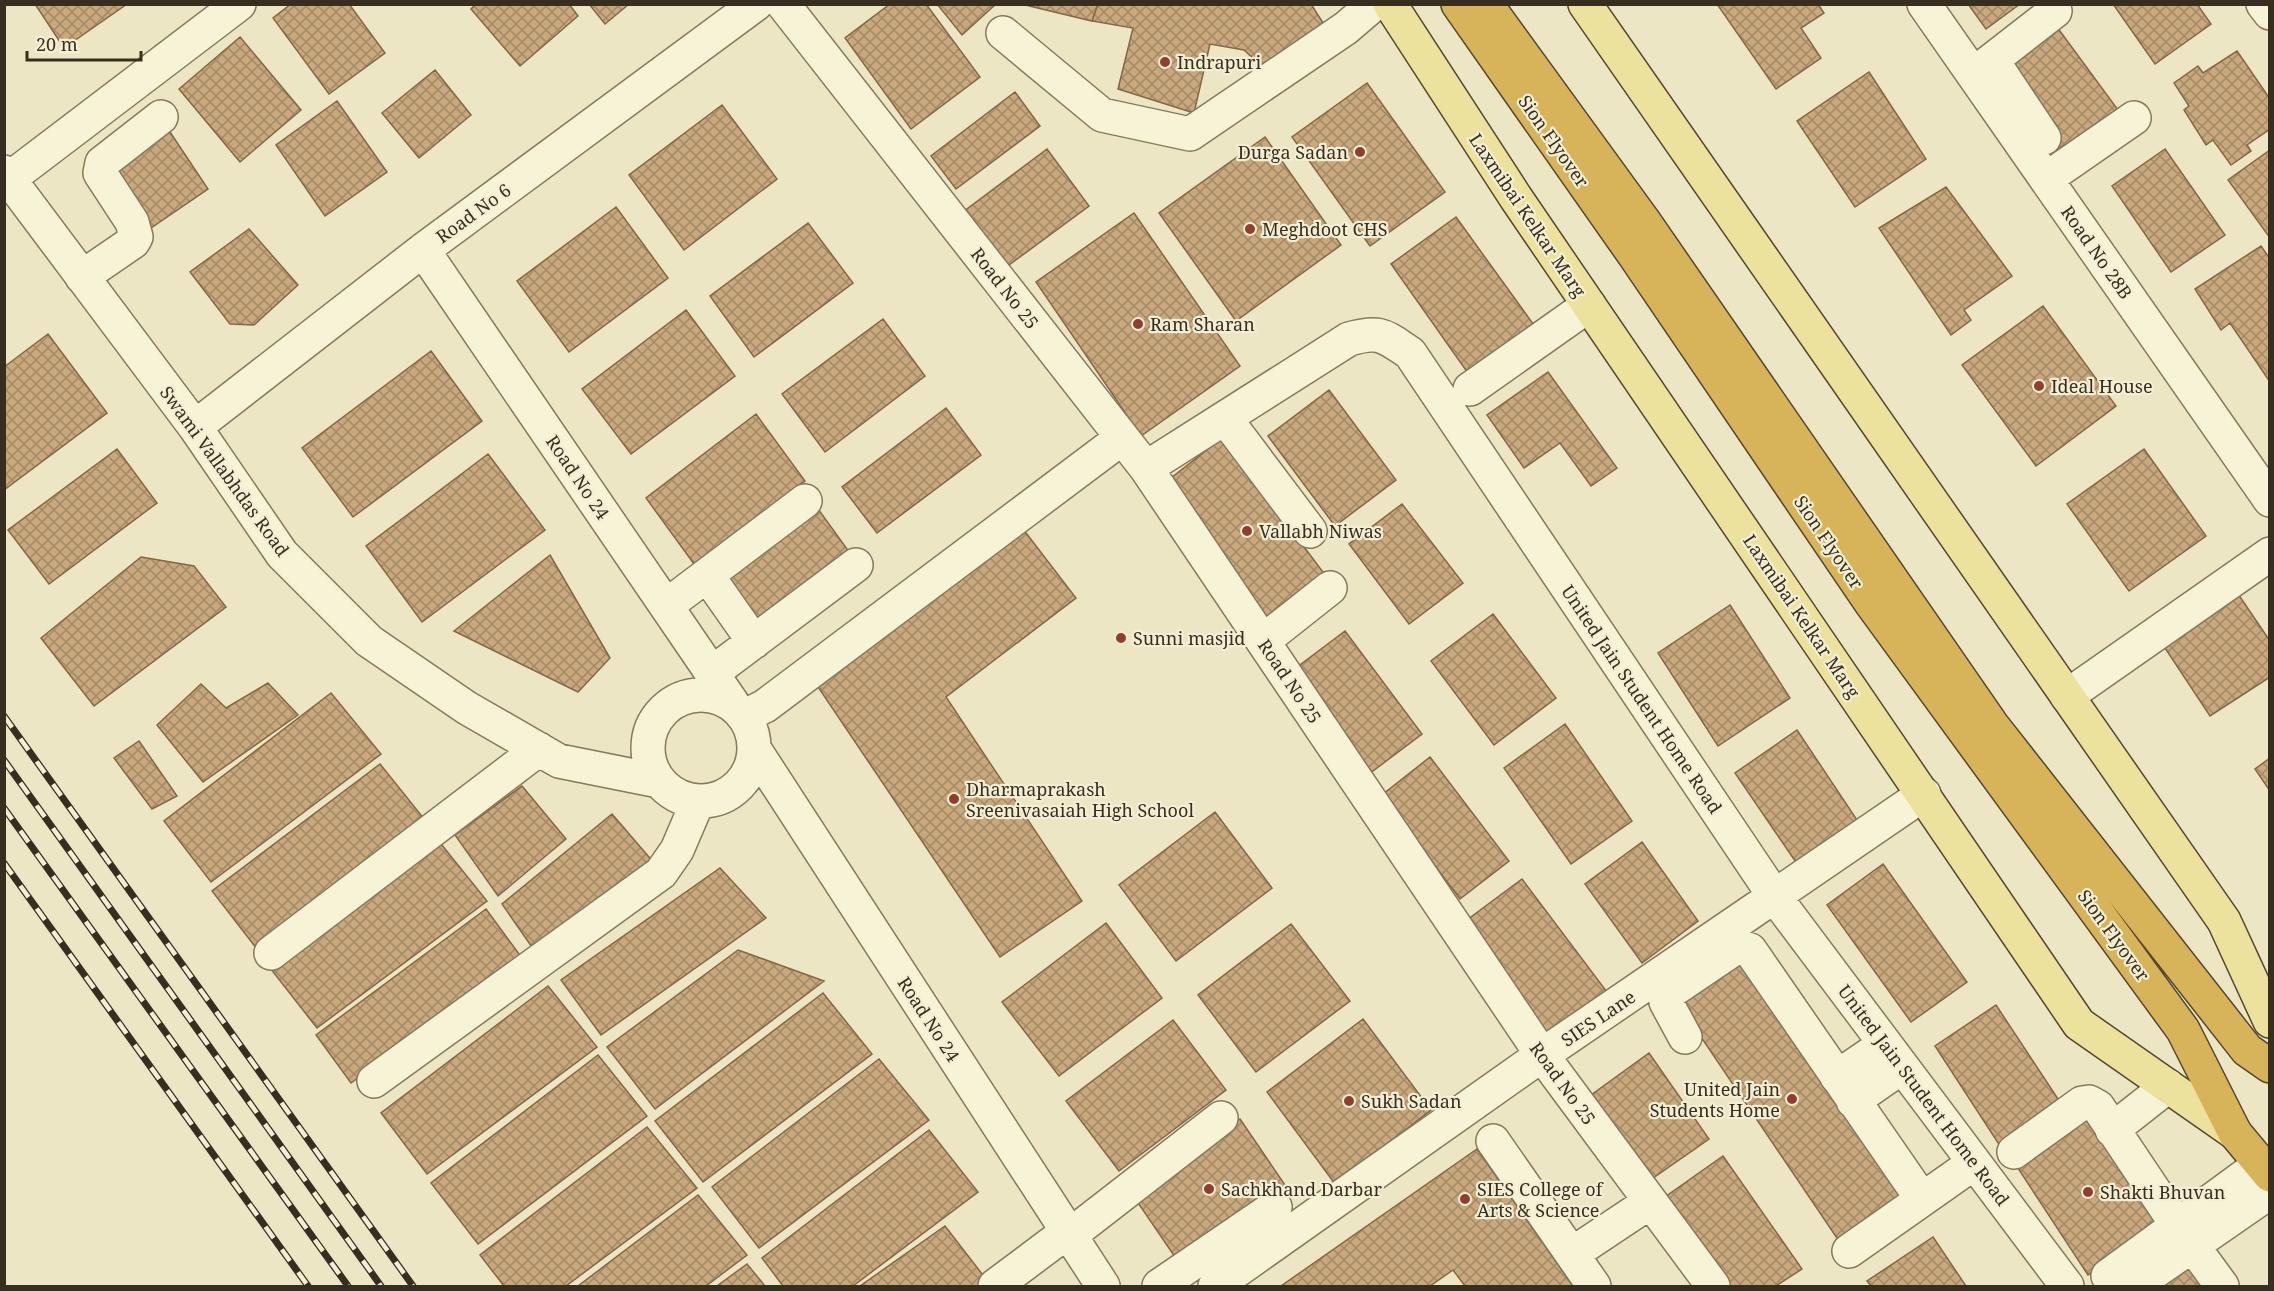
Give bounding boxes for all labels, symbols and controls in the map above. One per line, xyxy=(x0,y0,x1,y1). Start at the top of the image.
scale bar xyxy=(27,24,141,62)
text: 20 m xyxy=(36,32,78,56)
place label: Indrapuri xyxy=(1177,50,1261,74)
marker: Indrapuri xyxy=(1158,55,1172,69)
street label: Sion Flyover xyxy=(1513,90,1595,192)
street label: Laxmibai Kelkar Marg xyxy=(1464,128,1592,302)
place label: Durga Sadan xyxy=(1238,140,1348,164)
marker: Durga Sadan xyxy=(1353,145,1367,159)
street label: Road No 6 xyxy=(431,178,515,248)
street label: Road No 28B xyxy=(2056,201,2138,303)
place label: Meghdoot CHS xyxy=(1262,217,1388,241)
marker: Meghdoot CHS xyxy=(1243,222,1257,236)
street label: Road No 25 xyxy=(966,242,1044,334)
place label: Ram Sharan xyxy=(1150,312,1255,336)
marker: Ram Sharan xyxy=(1131,317,1145,331)
place label: Ideal House xyxy=(2051,374,2153,398)
marker: Ideal House xyxy=(2032,379,2046,393)
street label: Swami Vallabhdas Road xyxy=(155,381,295,561)
street label: Road No 24 xyxy=(541,430,615,524)
street label: Sion Flyover xyxy=(1789,491,1869,594)
place label: Vallabh Niwas xyxy=(1259,519,1382,543)
marker: Vallabh Niwas xyxy=(1240,524,1254,538)
street label: Laxmibai Kelkar Marg xyxy=(1738,529,1866,703)
street label: United Jain Student Home Road xyxy=(1556,580,1728,818)
place label: Sunni masjid xyxy=(1133,626,1245,650)
marker: Sunni masjid xyxy=(1114,631,1128,645)
street label: Road No 25 xyxy=(1253,634,1327,728)
place label: Dharmaprakash Sreenivasaiah High School xyxy=(966,777,1194,822)
marker: Dharmaprakash Sreenivasaiah High School xyxy=(947,792,961,806)
street label: Sion Flyover xyxy=(2073,884,2156,986)
street label: Road No 24 xyxy=(893,972,965,1066)
street label: United Jain Student Home Road xyxy=(1833,980,2015,1210)
street label: SIES Lane xyxy=(1556,984,1640,1052)
street label: Road No 25 xyxy=(1525,1037,1601,1129)
place label: United Jain Students Home xyxy=(1650,1077,1780,1122)
place label: Sukh Sadan xyxy=(1361,1089,1462,1113)
marker: United Jain Students Home xyxy=(1785,1092,1799,1106)
marker: Sukh Sadan xyxy=(1342,1094,1356,1108)
place label: Sachkhand Darbar xyxy=(1221,1177,1383,1201)
place label: SIES College of Arts & Science xyxy=(1477,1177,1604,1222)
place label: Shakti Bhuvan xyxy=(2100,1180,2226,1204)
marker: Sachkhand Darbar xyxy=(1202,1182,1216,1196)
marker: Shakti Bhuvan xyxy=(2081,1185,2095,1199)
marker: SIES College of Arts & Science xyxy=(1458,1192,1472,1206)

